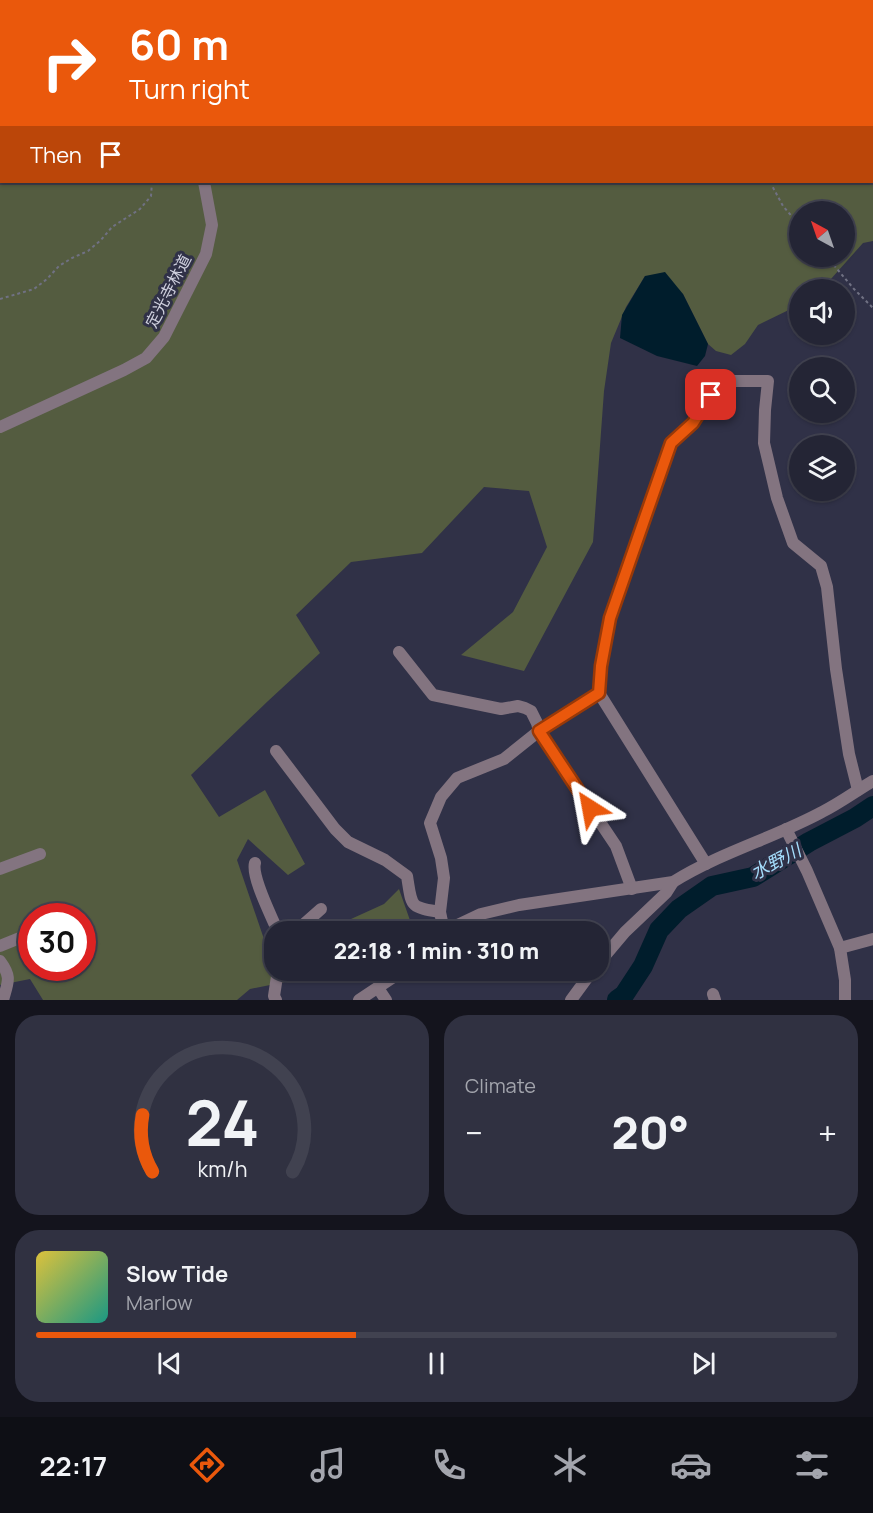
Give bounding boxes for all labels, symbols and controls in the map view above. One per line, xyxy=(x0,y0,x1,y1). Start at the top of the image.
text: 60 m xyxy=(129,15,229,73)
icon: right xyxy=(30,24,108,102)
text: Turn right xyxy=(129,70,250,107)
icon: arrive xyxy=(94,138,127,171)
text: Then xyxy=(30,140,82,170)
north arrow xyxy=(789,201,855,267)
map controls xyxy=(789,201,855,501)
street label: 定光寺林道 xyxy=(140,250,196,332)
button: sound xyxy=(789,279,855,345)
button: search xyxy=(789,357,855,423)
pin xyxy=(685,369,736,420)
icon: arrive xyxy=(694,378,727,411)
button: layers xyxy=(789,435,855,501)
position arrow xyxy=(558,776,622,840)
water label: 水野川 xyxy=(746,837,807,884)
speed limit sign: 30 xyxy=(18,903,96,981)
text: 22:18 · 1 min · 310 m xyxy=(334,936,539,966)
text: Climate xyxy=(465,1072,536,1099)
text: 24 xyxy=(185,1079,259,1165)
text: 20° xyxy=(612,1101,689,1163)
text: − xyxy=(465,1110,483,1155)
text: + xyxy=(818,1110,837,1155)
text: km/h xyxy=(197,1154,247,1183)
text: Slow Tide xyxy=(126,1259,228,1289)
text: Marlow xyxy=(126,1289,193,1316)
icon: previous xyxy=(153,1347,186,1380)
icon: pause xyxy=(420,1347,453,1380)
icon: next xyxy=(687,1347,720,1380)
icon: directions xyxy=(186,1444,228,1486)
icon: music xyxy=(307,1444,349,1486)
icon: phone xyxy=(428,1444,470,1486)
icon: climate xyxy=(549,1444,591,1486)
icon: car xyxy=(670,1444,712,1486)
icon: filters xyxy=(791,1444,833,1486)
text: 22:17 xyxy=(40,1447,107,1484)

